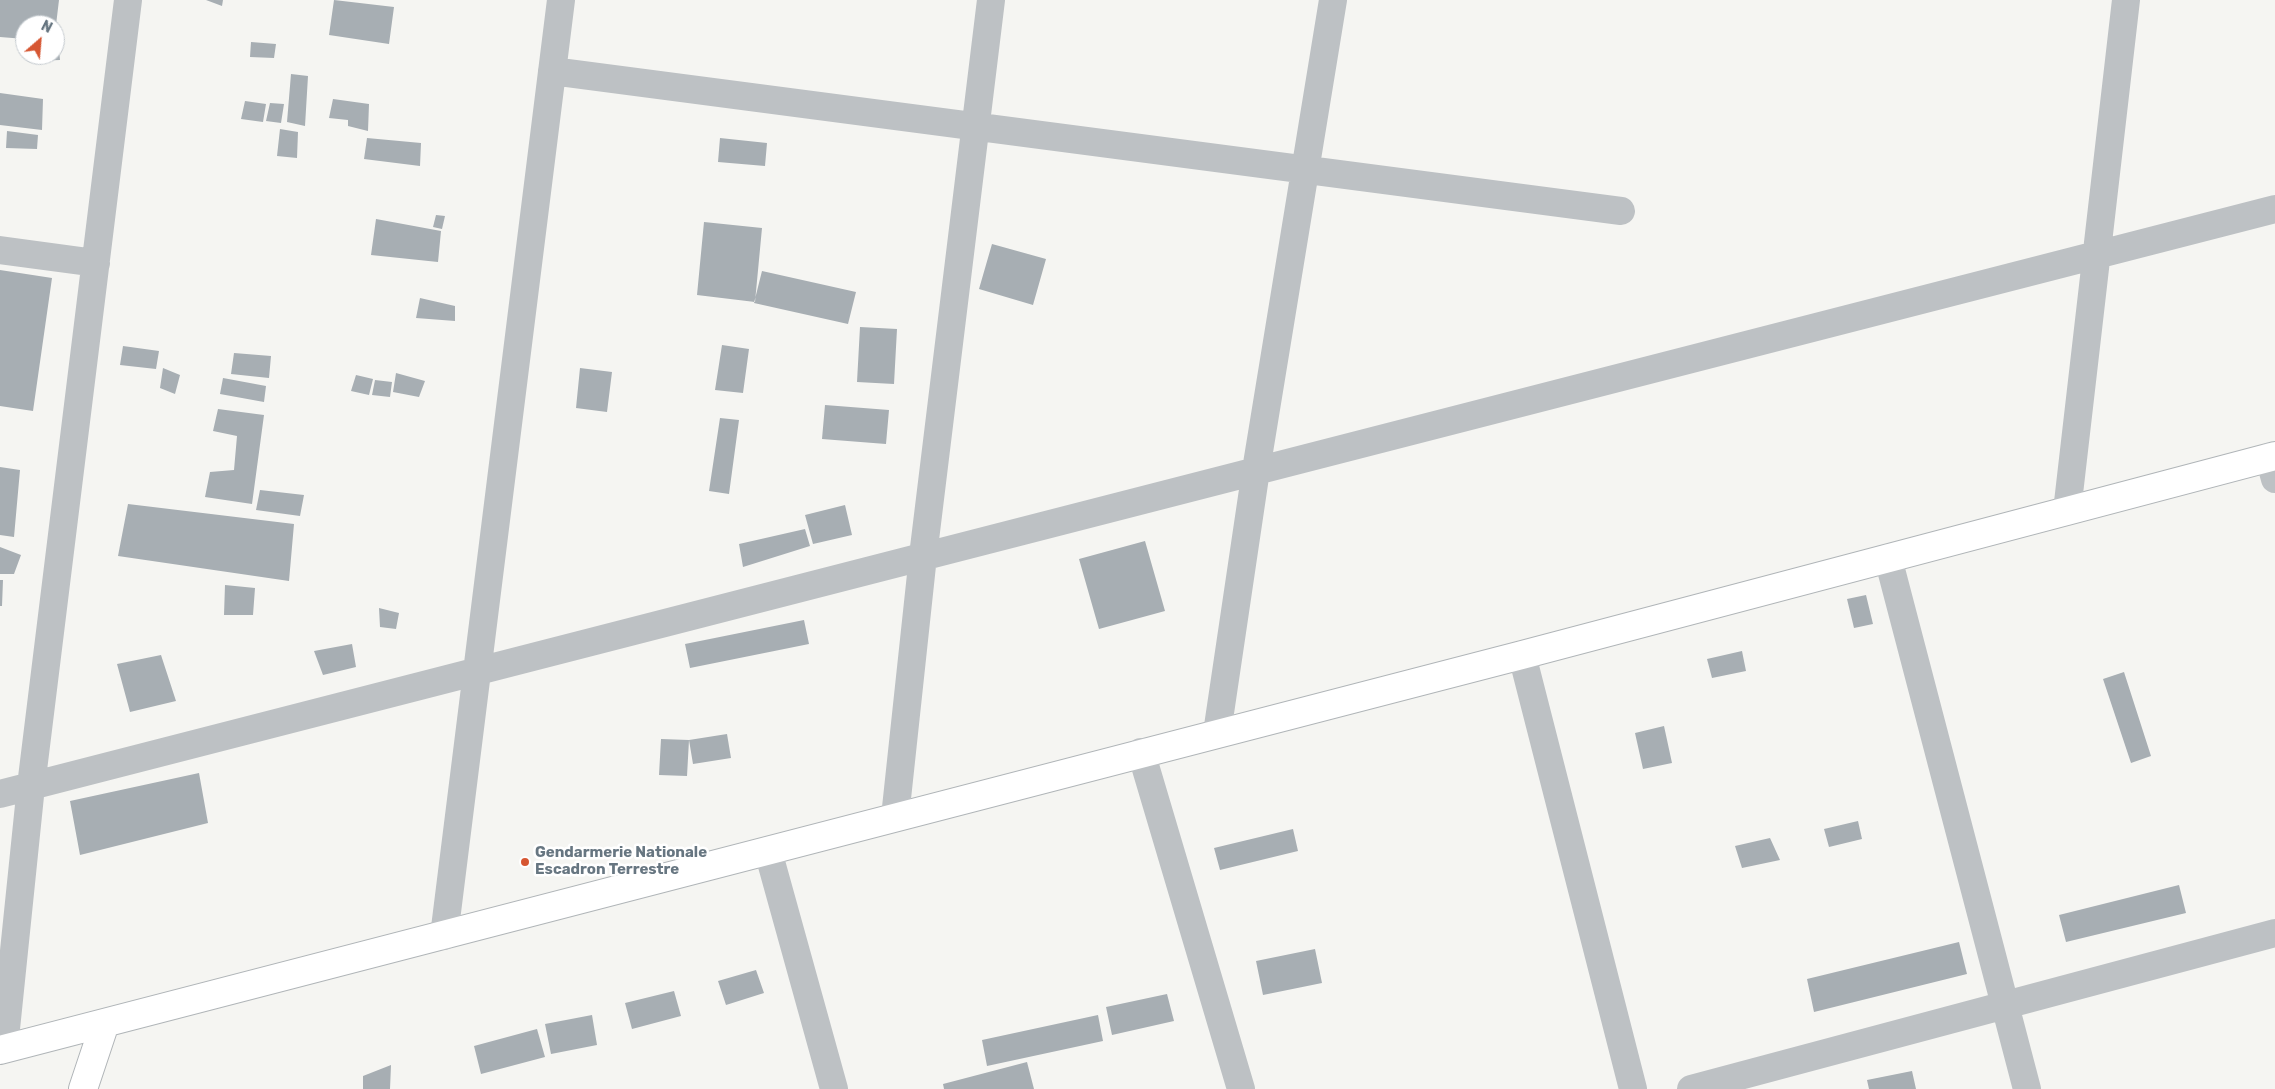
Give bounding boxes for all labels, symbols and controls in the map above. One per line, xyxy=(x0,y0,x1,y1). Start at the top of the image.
north arrow xyxy=(15,15,65,65)
text: N xyxy=(38,17,55,37)
place label: Gendarmerie Nationale Escadron Terrestre xyxy=(535,844,707,879)
marker: Gendarmerie Nationale Escadron Terrestre xyxy=(519,856,531,868)

